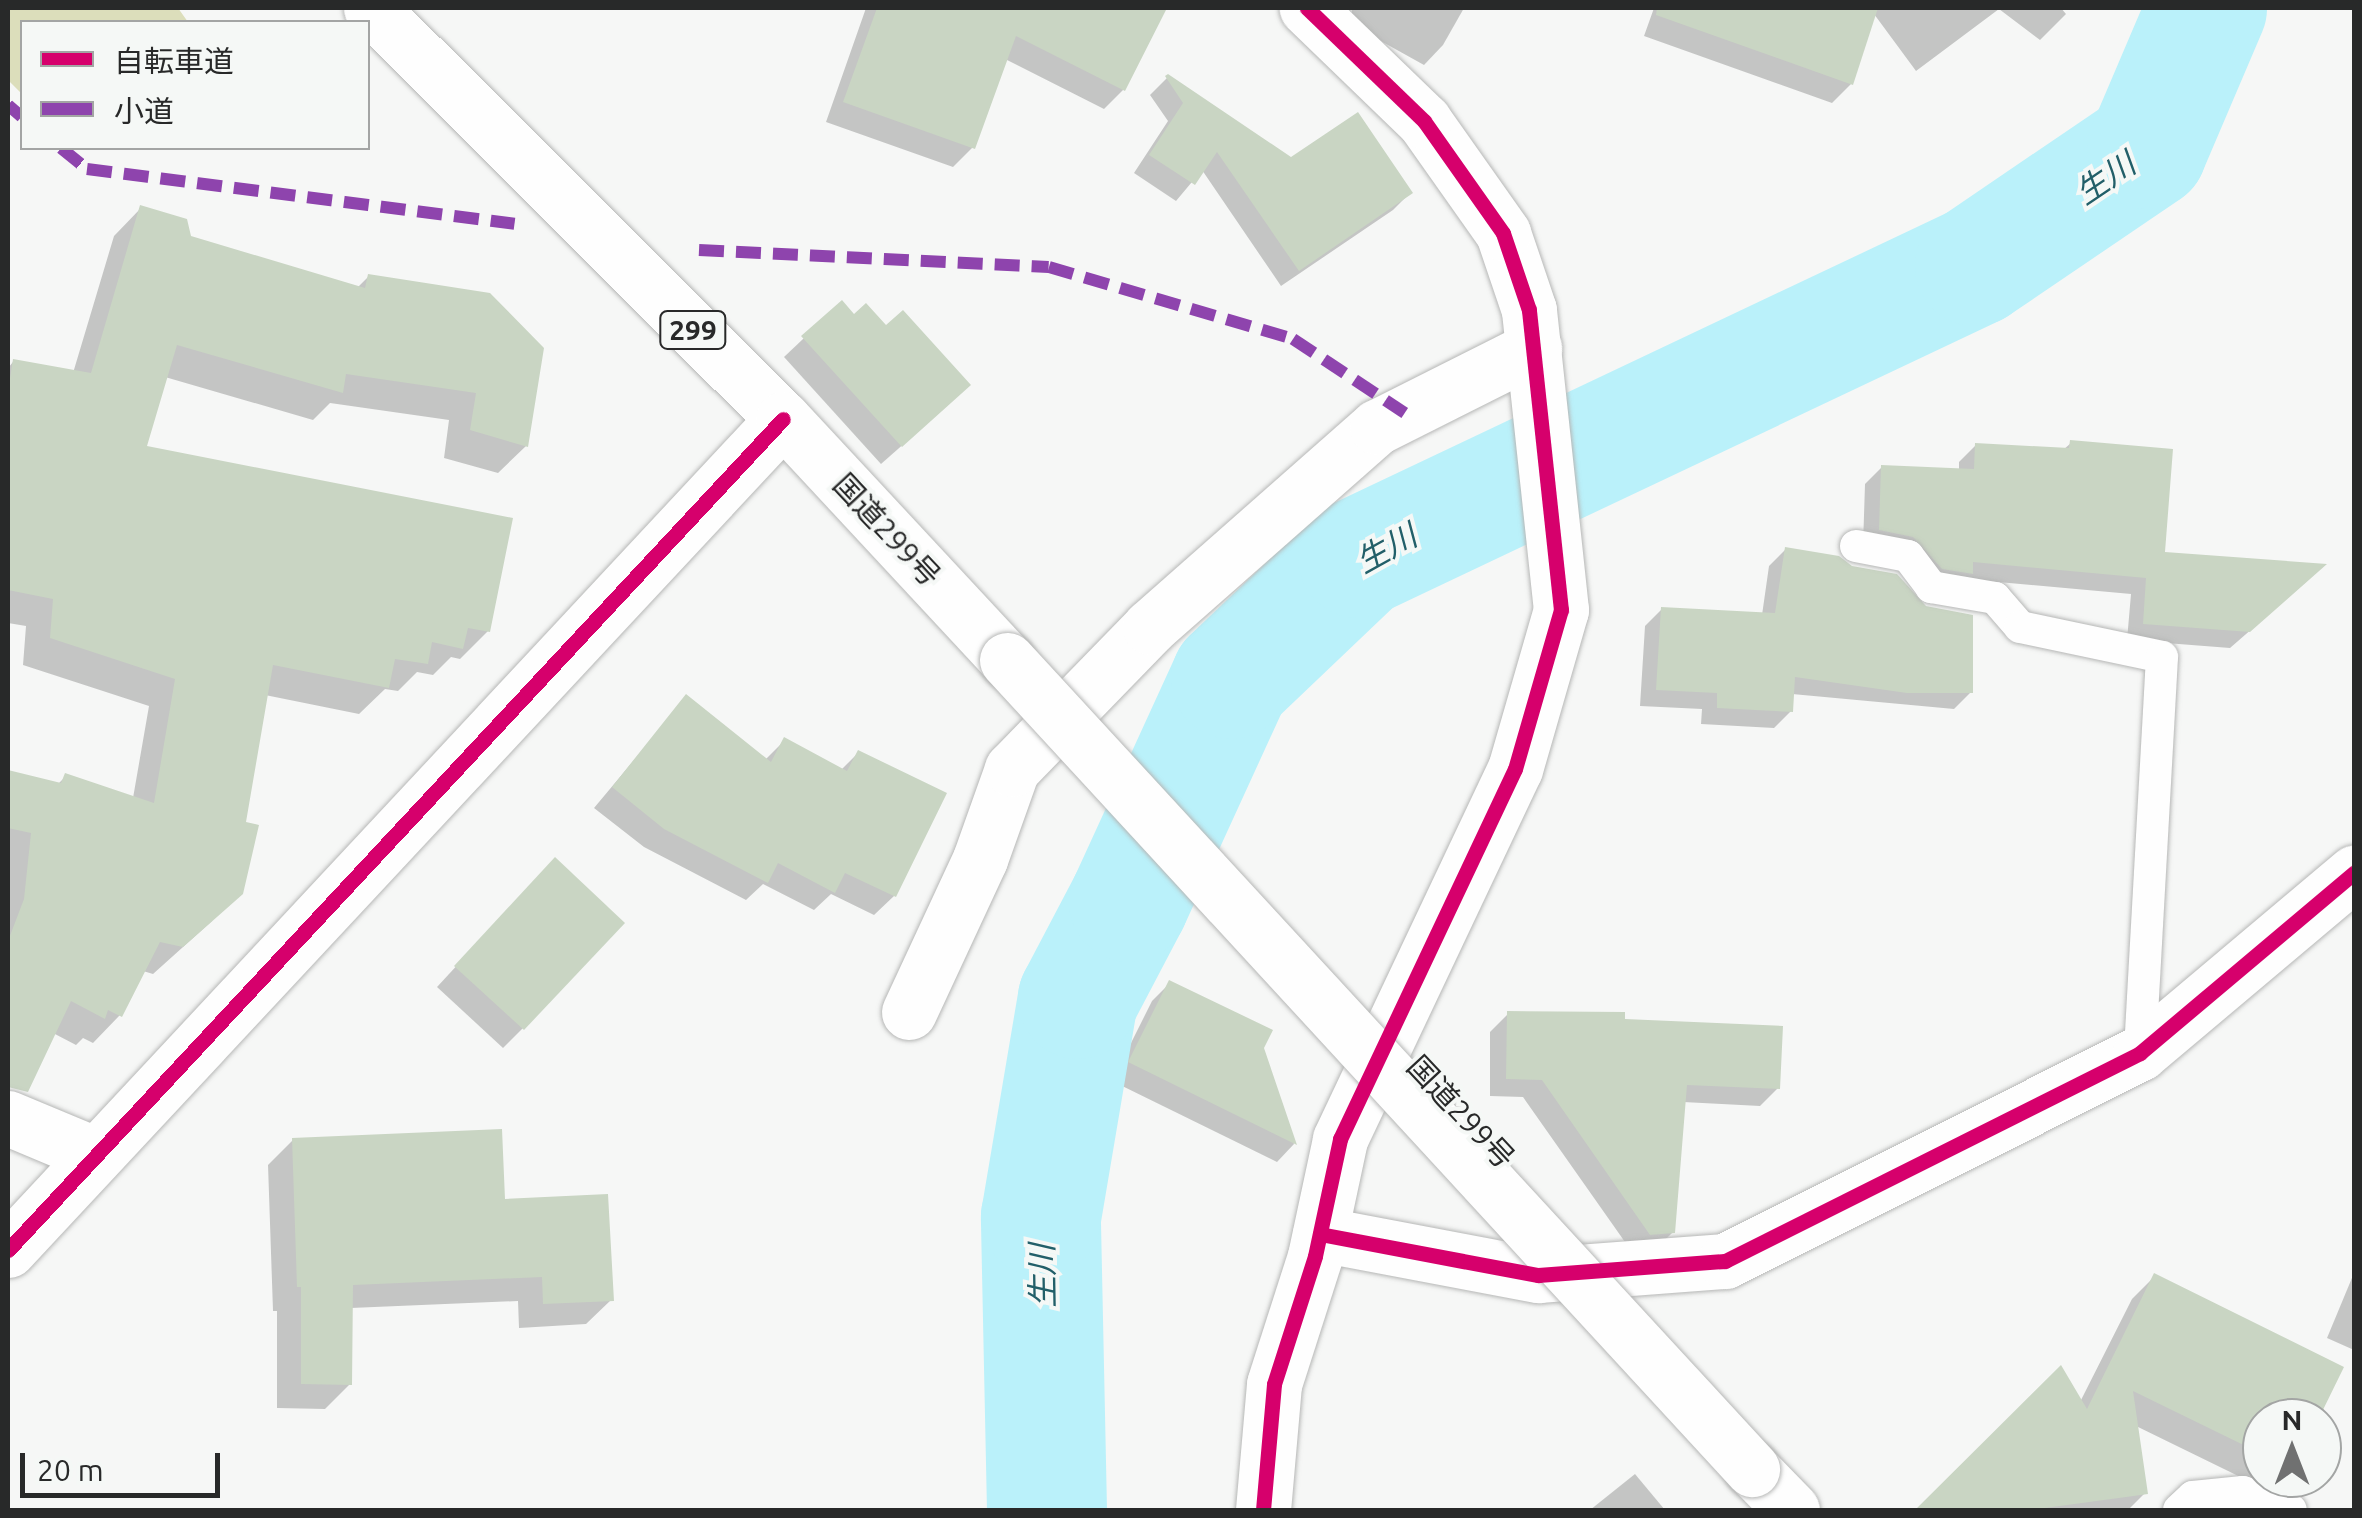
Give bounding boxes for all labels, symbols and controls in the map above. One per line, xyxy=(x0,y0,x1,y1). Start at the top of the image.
legend xyxy=(20,20,370,150)
text: 自転車道 xyxy=(114,44,234,78)
text: 小道 xyxy=(114,94,174,128)
water label: 生川 xyxy=(2068,144,2142,212)
road number: 299 xyxy=(658,307,728,353)
street label: 国道299号 xyxy=(826,466,948,594)
water label: 生川 xyxy=(1349,516,1423,580)
street label: 国道299号 xyxy=(1400,1048,1522,1176)
water label: 生川 xyxy=(1022,1244,1062,1308)
north arrow xyxy=(2242,1398,2342,1498)
text: N xyxy=(2282,1404,2302,1435)
scale bar xyxy=(25,1433,225,1495)
text: 20 m xyxy=(37,1453,104,1487)

